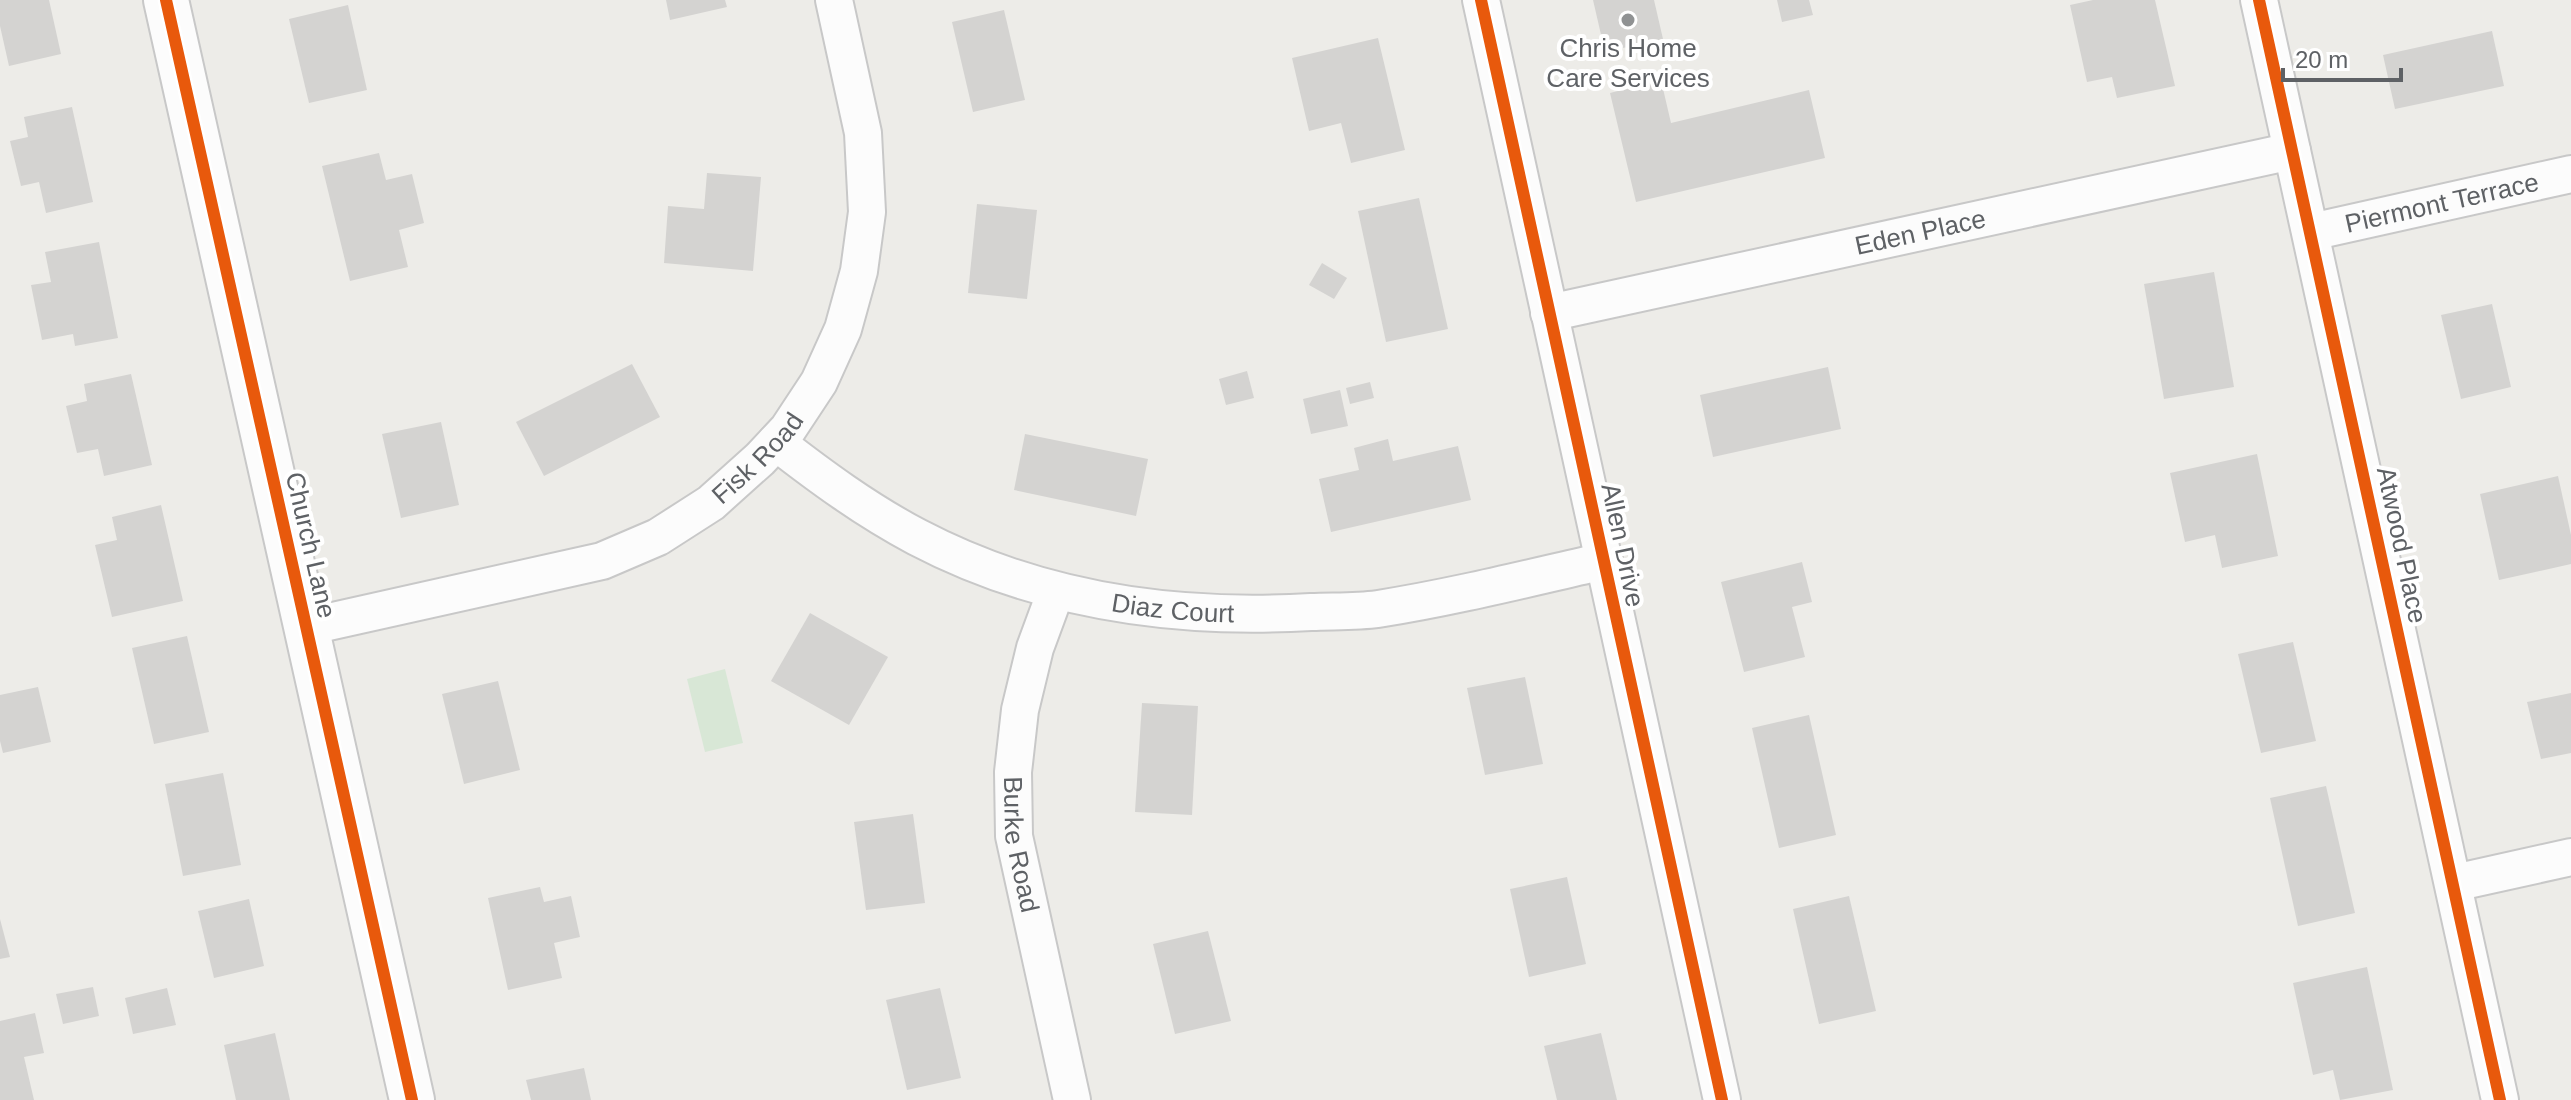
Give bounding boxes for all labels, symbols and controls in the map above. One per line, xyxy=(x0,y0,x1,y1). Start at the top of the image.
marker: Chris Home Care Services xyxy=(1619,11,1637,29)
scale bar xyxy=(2283,32,2401,82)
place label: Chris Home Care Services xyxy=(1546,33,1710,93)
text: 20 m xyxy=(2295,46,2348,73)
street label: Piermont Terrace xyxy=(2342,167,2541,239)
street label: Eden Place xyxy=(1852,203,1988,261)
street label: Fisk Road xyxy=(706,407,810,510)
street label: Atwood Place xyxy=(2371,464,2433,626)
street label: Church Lane xyxy=(280,469,342,621)
street label: Allen Drive xyxy=(1595,480,1651,610)
street label: Diaz Court xyxy=(1110,587,1235,629)
street label: Burke Road xyxy=(998,776,1045,915)

